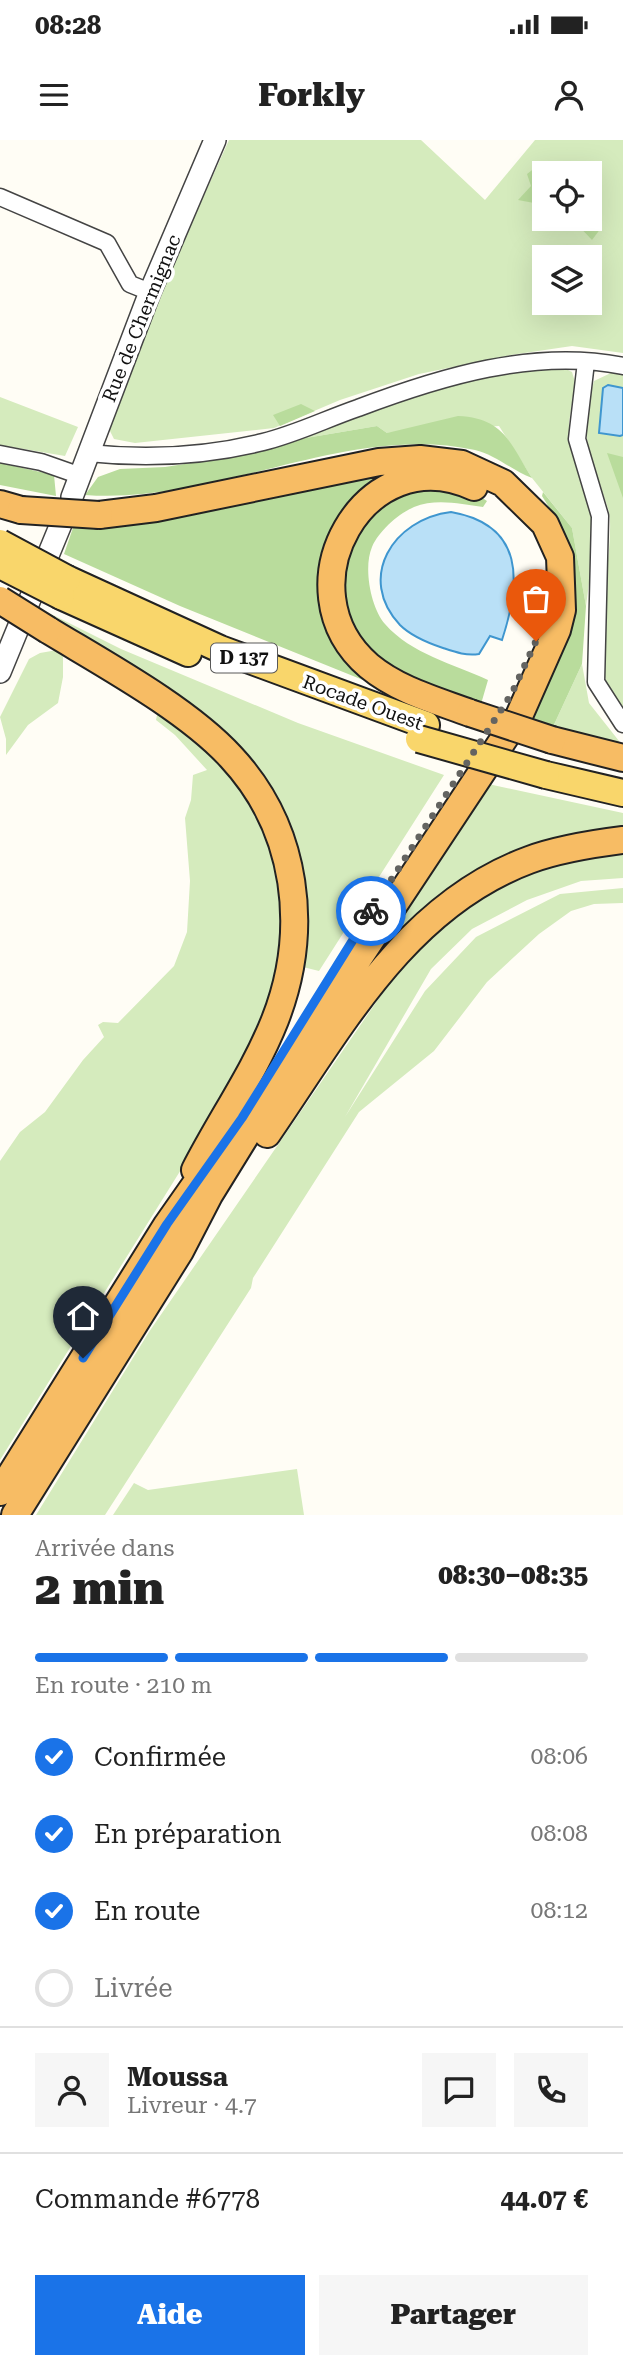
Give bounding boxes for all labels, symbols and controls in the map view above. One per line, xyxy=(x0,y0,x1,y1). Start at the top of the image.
text: 08:28 xyxy=(35,10,101,40)
icon: menu xyxy=(35,76,73,114)
text: Forkly xyxy=(258,76,365,114)
icon: person xyxy=(550,76,588,114)
map controls xyxy=(532,161,602,315)
button: locate xyxy=(532,161,602,231)
street label: Rue de Chermignac xyxy=(97,231,186,405)
button: layers xyxy=(532,245,602,315)
pin xyxy=(506,569,566,641)
icon: bag xyxy=(517,580,555,618)
road number: D 137 xyxy=(211,644,277,672)
street label: Rocade Ouest xyxy=(300,670,426,735)
courier xyxy=(336,876,406,946)
icon: bike xyxy=(352,892,390,930)
pin xyxy=(53,1286,113,1358)
icon: home xyxy=(64,1297,102,1335)
text: Arrivée dans xyxy=(35,1535,174,1562)
text: 08:30–08:35 xyxy=(438,1560,588,1590)
text: 2 min xyxy=(35,1561,164,1615)
text: En route · 210 m xyxy=(35,1672,212,1699)
icon: check xyxy=(35,1738,73,1776)
text: Confirmée xyxy=(94,1742,226,1772)
text: 08:06 xyxy=(531,1743,588,1770)
icon: check xyxy=(35,1815,73,1853)
text: En préparation xyxy=(94,1819,282,1849)
text: 08:08 xyxy=(531,1820,588,1847)
icon: check xyxy=(35,1892,73,1930)
text: En route xyxy=(94,1896,200,1926)
text: 08:12 xyxy=(531,1897,588,1924)
text: Livrée xyxy=(94,1973,173,2003)
button: person xyxy=(35,2053,109,2127)
button: chat xyxy=(422,2053,496,2127)
button: phone xyxy=(514,2053,588,2127)
text: Moussa xyxy=(127,2062,228,2092)
text: Livreur · 4.7 xyxy=(127,2092,257,2119)
text: Commande #6778 xyxy=(35,2184,260,2214)
text: 44.07 € xyxy=(500,2184,588,2214)
button: Aide xyxy=(35,2275,305,2355)
button: Partager xyxy=(319,2275,588,2355)

